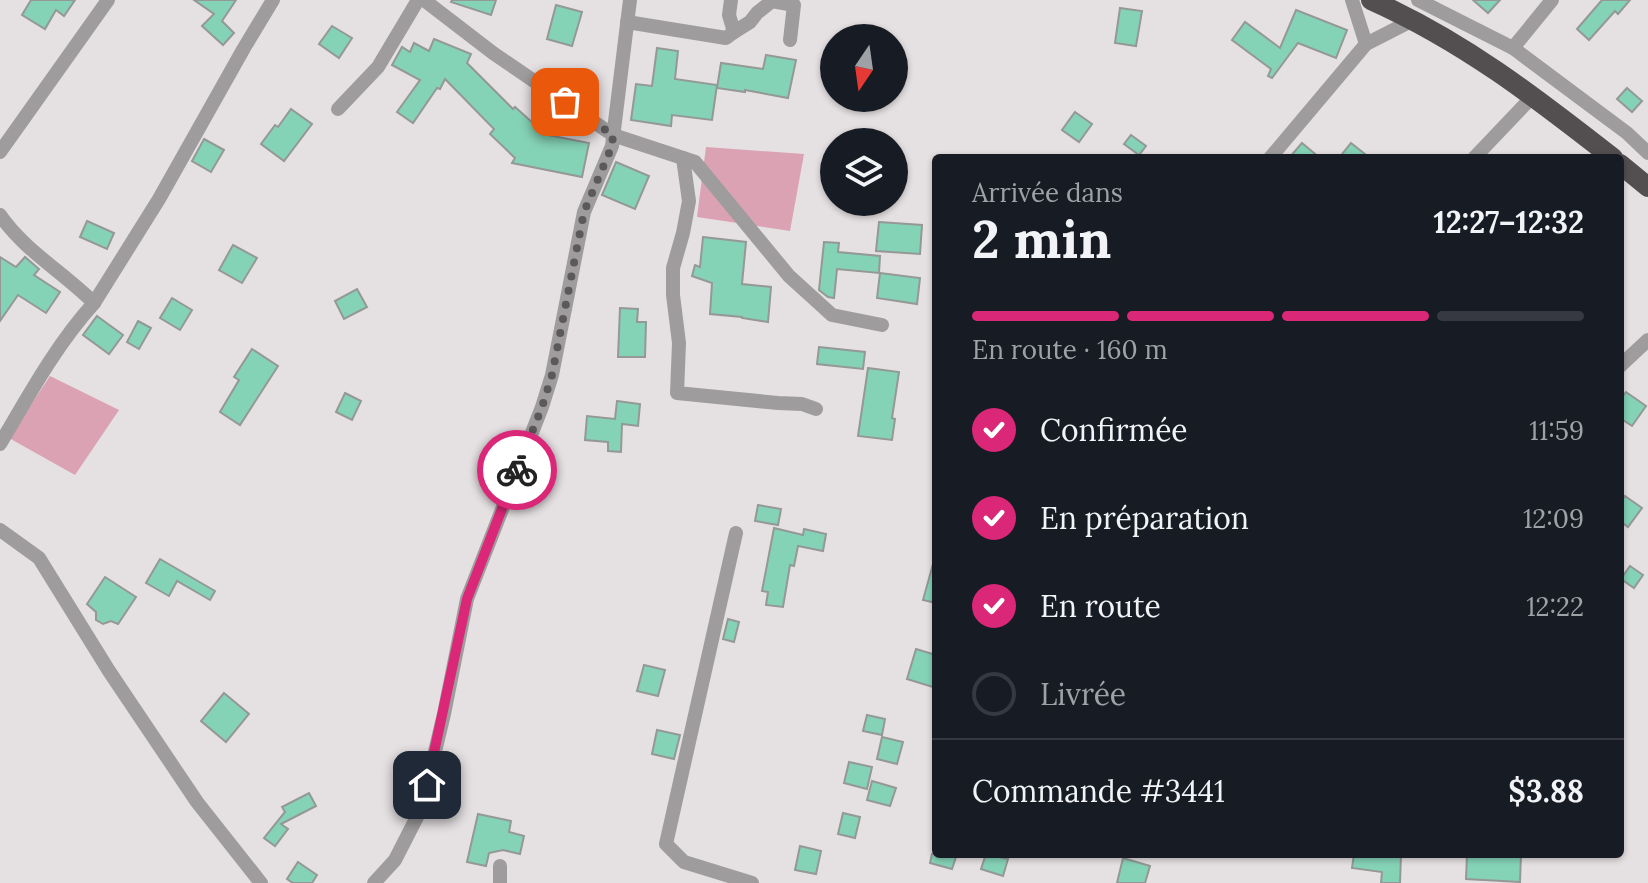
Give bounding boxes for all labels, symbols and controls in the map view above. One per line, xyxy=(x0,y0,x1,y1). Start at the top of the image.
north arrow xyxy=(820,24,908,112)
map controls xyxy=(820,24,908,216)
pin xyxy=(531,68,599,136)
icon: bag xyxy=(543,80,587,124)
button: layers xyxy=(820,128,908,216)
text: Arrivée dans xyxy=(972,176,1123,209)
text: 12:27–12:32 xyxy=(1434,203,1584,241)
text: 2 min xyxy=(972,206,1111,272)
text: En route · 160 m xyxy=(972,333,1168,366)
icon: check xyxy=(972,408,1016,452)
text: Confirmée xyxy=(1040,411,1188,449)
text: 11:59 xyxy=(1529,414,1584,447)
courier xyxy=(477,430,557,510)
icon: bike xyxy=(495,448,539,492)
icon: check xyxy=(972,496,1016,540)
text: En préparation xyxy=(1040,499,1249,537)
text: 12:09 xyxy=(1523,502,1584,535)
icon: check xyxy=(972,584,1016,628)
text: En route xyxy=(1040,587,1161,625)
text: 12:22 xyxy=(1526,590,1584,623)
text: Livrée xyxy=(1040,675,1126,713)
pin xyxy=(393,751,461,819)
icon: home xyxy=(405,763,449,807)
text: Commande #3441 xyxy=(972,772,1225,810)
text: $3.88 xyxy=(1508,772,1584,810)

